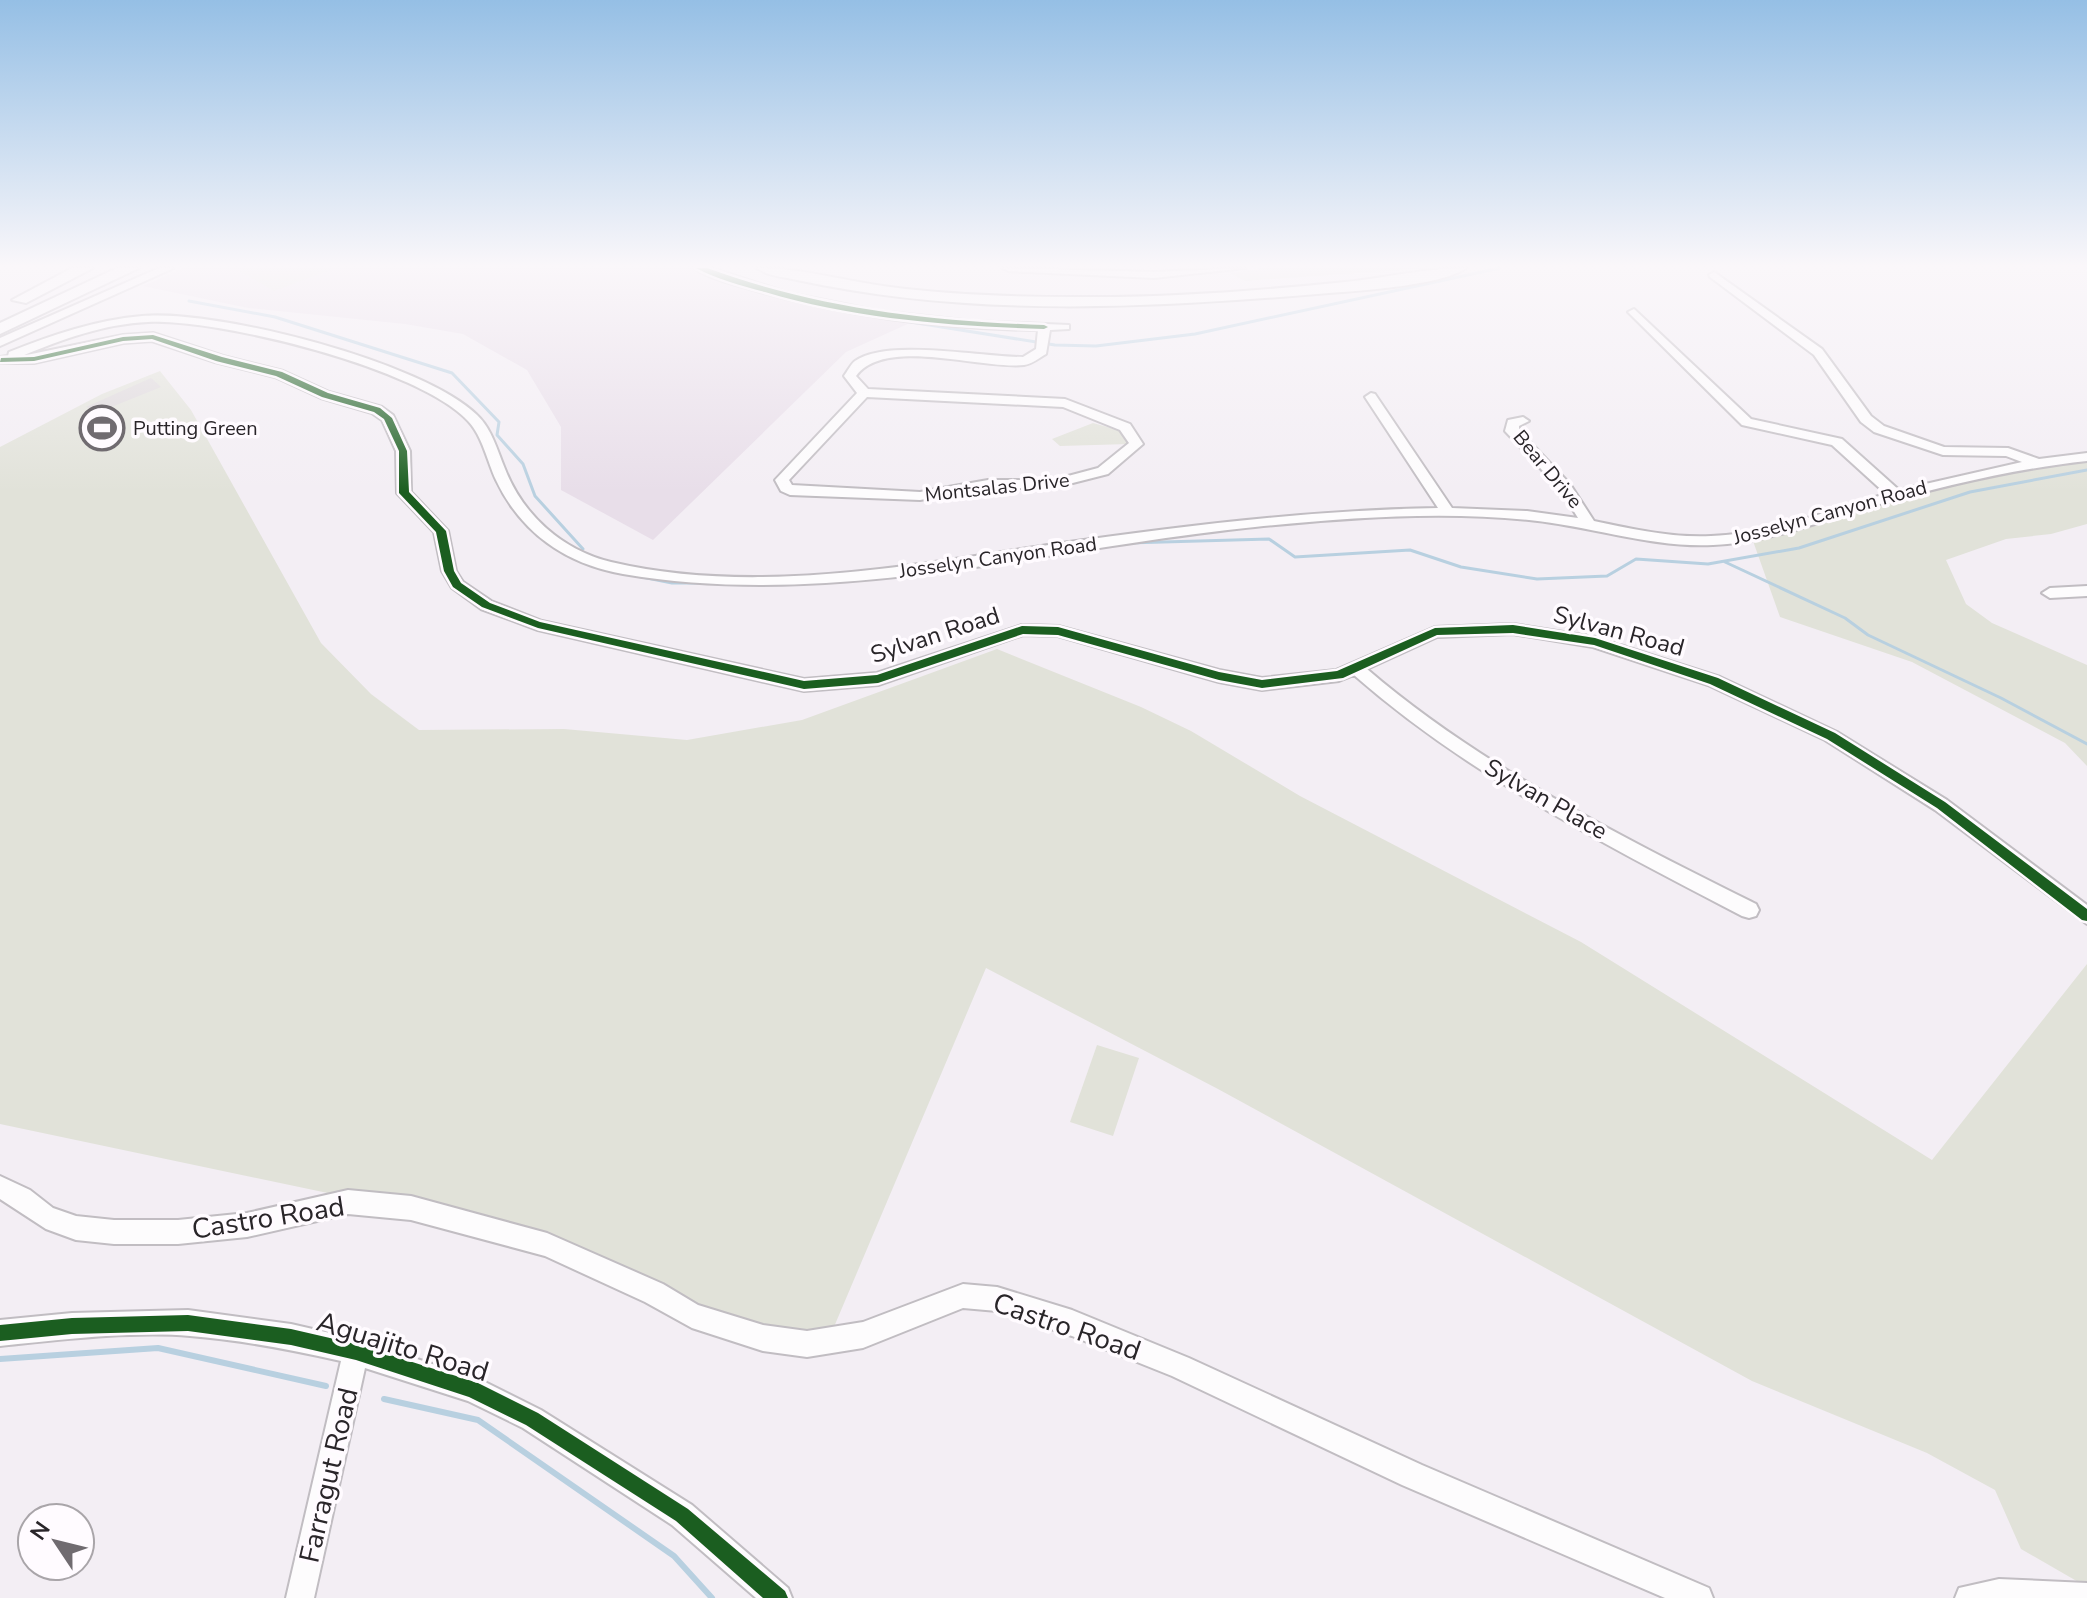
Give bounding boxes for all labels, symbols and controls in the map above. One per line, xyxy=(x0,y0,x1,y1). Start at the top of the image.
sports icon: Putting Green xyxy=(78,404,126,452)
place label: Putting Green xyxy=(133,415,258,442)
street label: Bear Drive xyxy=(1507,424,1588,514)
street label: Montsalas Drive xyxy=(923,466,1071,509)
street label: Josselyn Canyon Road xyxy=(1729,474,1930,552)
street label: Josselyn Canyon Road xyxy=(897,530,1099,585)
street label: Sylvan Road xyxy=(1550,598,1688,664)
street label: Sylvan Road xyxy=(866,599,1004,671)
street label: Sylvan Place xyxy=(1479,751,1613,847)
street label: Castro Road xyxy=(189,1187,347,1249)
street label: Castro Road xyxy=(988,1284,1146,1370)
street label: Aguajito Road xyxy=(312,1303,493,1391)
street label: Farragut Road xyxy=(290,1384,368,1567)
north arrow xyxy=(16,1502,96,1582)
text: N xyxy=(23,1516,57,1546)

